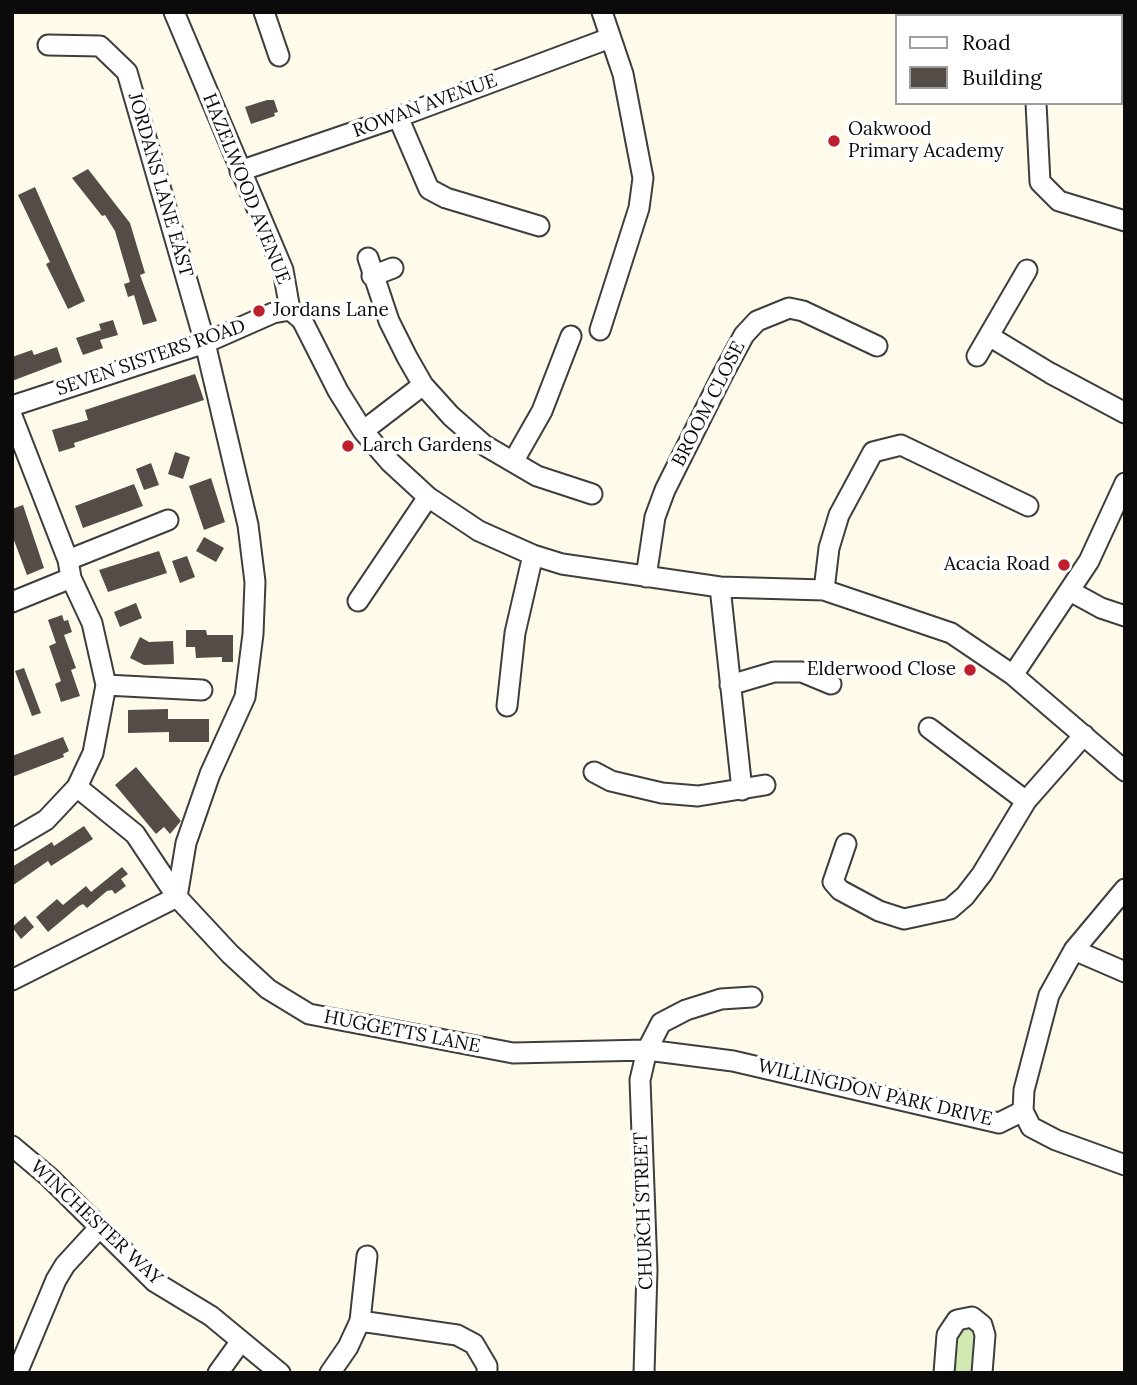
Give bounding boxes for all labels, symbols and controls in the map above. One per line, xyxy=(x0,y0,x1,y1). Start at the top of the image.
legend xyxy=(895,14,1123,105)
text: Road xyxy=(962,29,1011,56)
text: Building xyxy=(962,64,1042,91)
street label: ROWAN AVENUE xyxy=(350,69,500,143)
street label: JORDANS LANE EAST xyxy=(123,90,197,280)
street label: HAZELWOOD AVENUE xyxy=(197,90,295,288)
place label: Oakwood Primary Academy xyxy=(848,119,1004,163)
marker: Oakwood Primary Academy xyxy=(826,133,842,149)
place label: Jordans Lane xyxy=(273,300,389,322)
marker: Jordans Lane xyxy=(251,303,267,319)
street label: SEVEN SISTERS ROAD xyxy=(53,315,249,401)
street label: BROOM CLOSE xyxy=(668,337,750,471)
place label: Larch Gardens xyxy=(362,435,492,457)
marker: Larch Gardens xyxy=(340,438,356,454)
place label: Acacia Road xyxy=(944,554,1050,576)
marker: Acacia Road xyxy=(1056,557,1072,573)
place label: Elderwood Close xyxy=(807,659,956,681)
marker: Elderwood Close xyxy=(962,662,978,678)
street label: HUGGETTS LANE xyxy=(322,1006,482,1058)
street label: WILLINGDON PARK DRIVE xyxy=(755,1055,995,1131)
street label: CHURCH STREET xyxy=(630,1132,658,1290)
street label: WINCHESTER WAY xyxy=(25,1156,167,1290)

